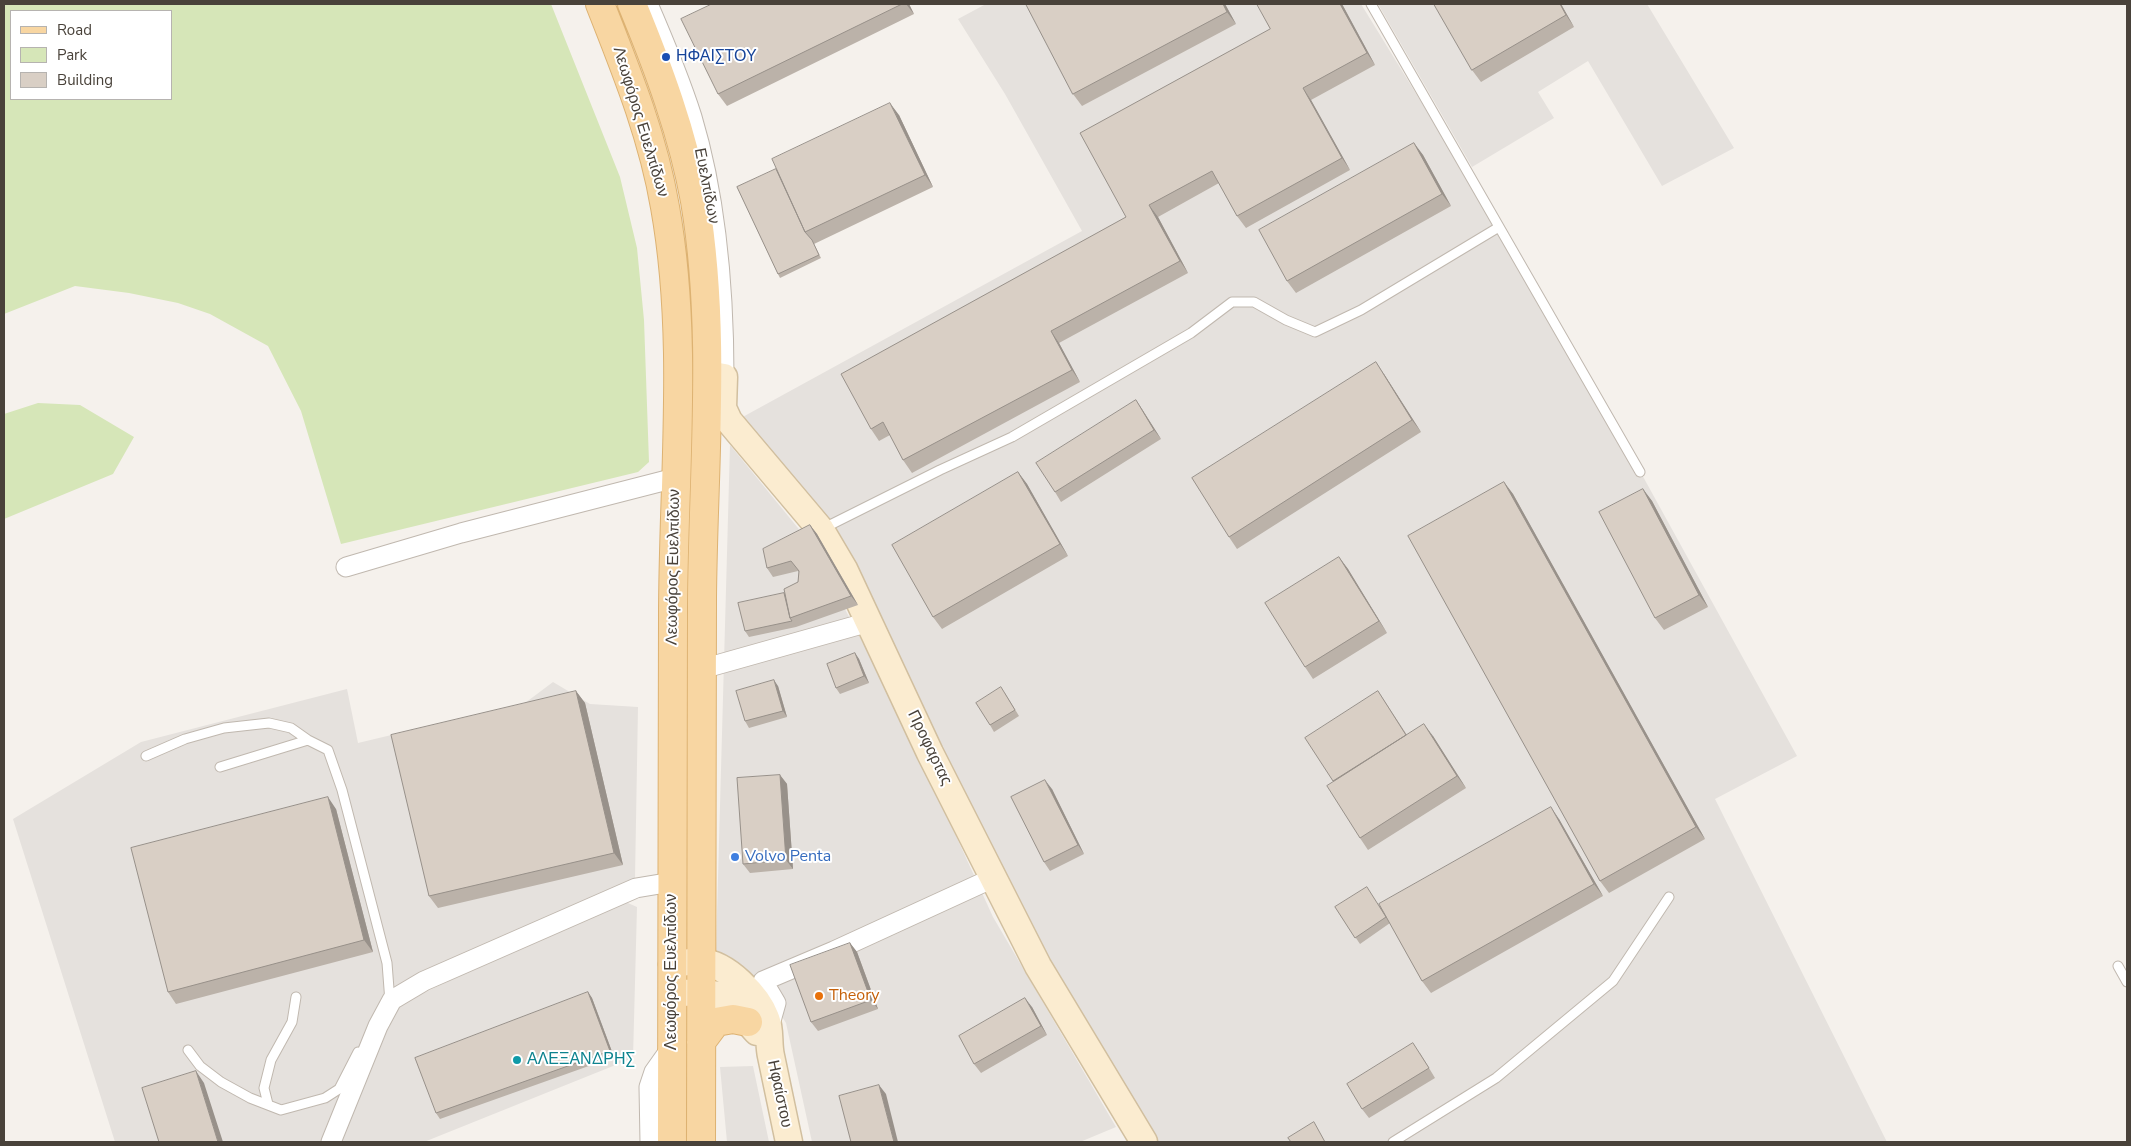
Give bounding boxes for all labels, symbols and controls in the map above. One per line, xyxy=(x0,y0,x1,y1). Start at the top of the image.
legend xyxy=(10,10,172,100)
text: Road xyxy=(57,20,92,40)
street label: Λεωφόρος Ευελπίδων xyxy=(608,44,672,200)
text: Park xyxy=(57,45,87,65)
place label: ΗΦΑΙΣΤΟΥ xyxy=(676,47,757,67)
marker: ΗΦΑΙΣΤΟΥ xyxy=(660,51,672,63)
text: Building xyxy=(57,70,113,90)
street label: Ευελπίδων xyxy=(689,146,723,226)
street label: Λεωφόρος Ευελπίδων xyxy=(663,489,685,645)
street label: Προφαρτας xyxy=(903,707,955,789)
place label: Volvo Penta xyxy=(745,847,831,867)
marker: Volvo Penta xyxy=(729,851,741,863)
street label: Λεωφόρος Ευελπίδων xyxy=(662,894,682,1050)
place label: Theory xyxy=(829,986,880,1006)
marker: Theory xyxy=(813,990,825,1002)
place label: ΑΛΕΞΑΝΔΡΗΣ xyxy=(527,1050,635,1070)
marker: ΑΛΕΞΑΝΔΡΗΣ xyxy=(511,1054,523,1066)
street label: Ηφαίστου xyxy=(763,1059,795,1129)

